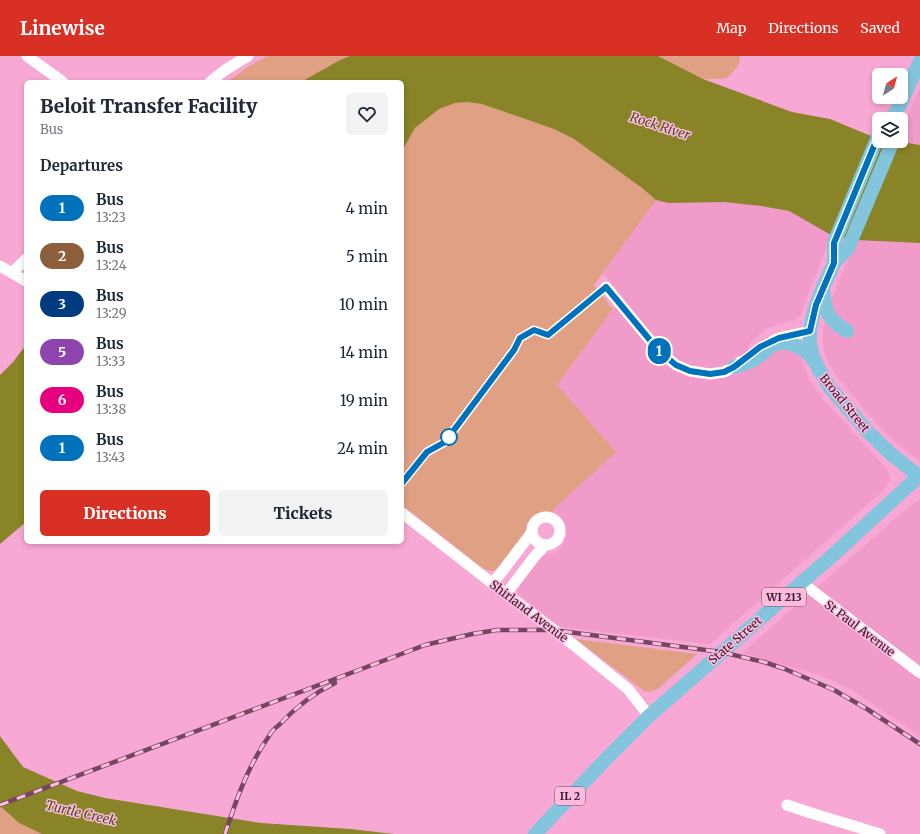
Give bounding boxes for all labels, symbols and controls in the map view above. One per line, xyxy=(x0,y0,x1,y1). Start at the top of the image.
text: Linewise xyxy=(20,16,105,40)
text: Map xyxy=(716,19,746,37)
text: Directions xyxy=(768,19,838,37)
text: Saved xyxy=(860,19,900,37)
north arrow xyxy=(872,68,908,104)
map controls xyxy=(872,68,908,148)
button: heart xyxy=(346,93,388,135)
text: Beloit Transfer Facility xyxy=(40,94,257,118)
water label: Rock River xyxy=(628,108,693,144)
button: layers xyxy=(872,112,908,148)
text: Bus xyxy=(40,121,63,138)
text: Departures xyxy=(40,156,123,175)
text: Bus xyxy=(96,190,124,209)
text: 1 xyxy=(59,199,65,217)
text: 4 min xyxy=(346,199,388,218)
text: 13:23 xyxy=(96,209,126,226)
text: Bus xyxy=(96,238,124,257)
text: 2 xyxy=(58,247,66,265)
text: 5 min xyxy=(346,247,388,266)
text: 13:24 xyxy=(96,257,127,274)
text: Bus xyxy=(96,286,124,305)
text: 3 xyxy=(58,295,66,313)
text: 10 min xyxy=(339,295,388,314)
text: 13:29 xyxy=(96,305,127,322)
text: Bus xyxy=(96,334,124,353)
line badge: 1 xyxy=(646,338,672,364)
text: 1 xyxy=(656,342,662,360)
text: 5 xyxy=(58,343,66,361)
text: 14 min xyxy=(340,343,388,362)
text: 13:33 xyxy=(96,353,125,370)
street label: Broad Street xyxy=(817,371,873,436)
text: Bus xyxy=(96,382,124,401)
text: 6 xyxy=(58,391,66,409)
text: 19 min xyxy=(340,391,388,410)
text: 13:38 xyxy=(96,401,126,418)
unlabelled marker xyxy=(440,428,458,446)
text: Bus xyxy=(96,430,124,449)
text: 1 xyxy=(59,439,65,457)
text: 24 min xyxy=(337,439,388,458)
text: 13:43 xyxy=(96,449,125,466)
button: Directions xyxy=(40,490,210,536)
button: Tickets xyxy=(218,490,388,536)
street label: Shirland Avenue xyxy=(487,577,571,645)
road number: WI 213 xyxy=(762,588,806,606)
street label: St Paul Avenue xyxy=(822,597,898,659)
street label: State Street xyxy=(705,612,765,667)
road number: IL 2 xyxy=(555,787,585,805)
water label: Turtle Creek xyxy=(44,797,118,829)

